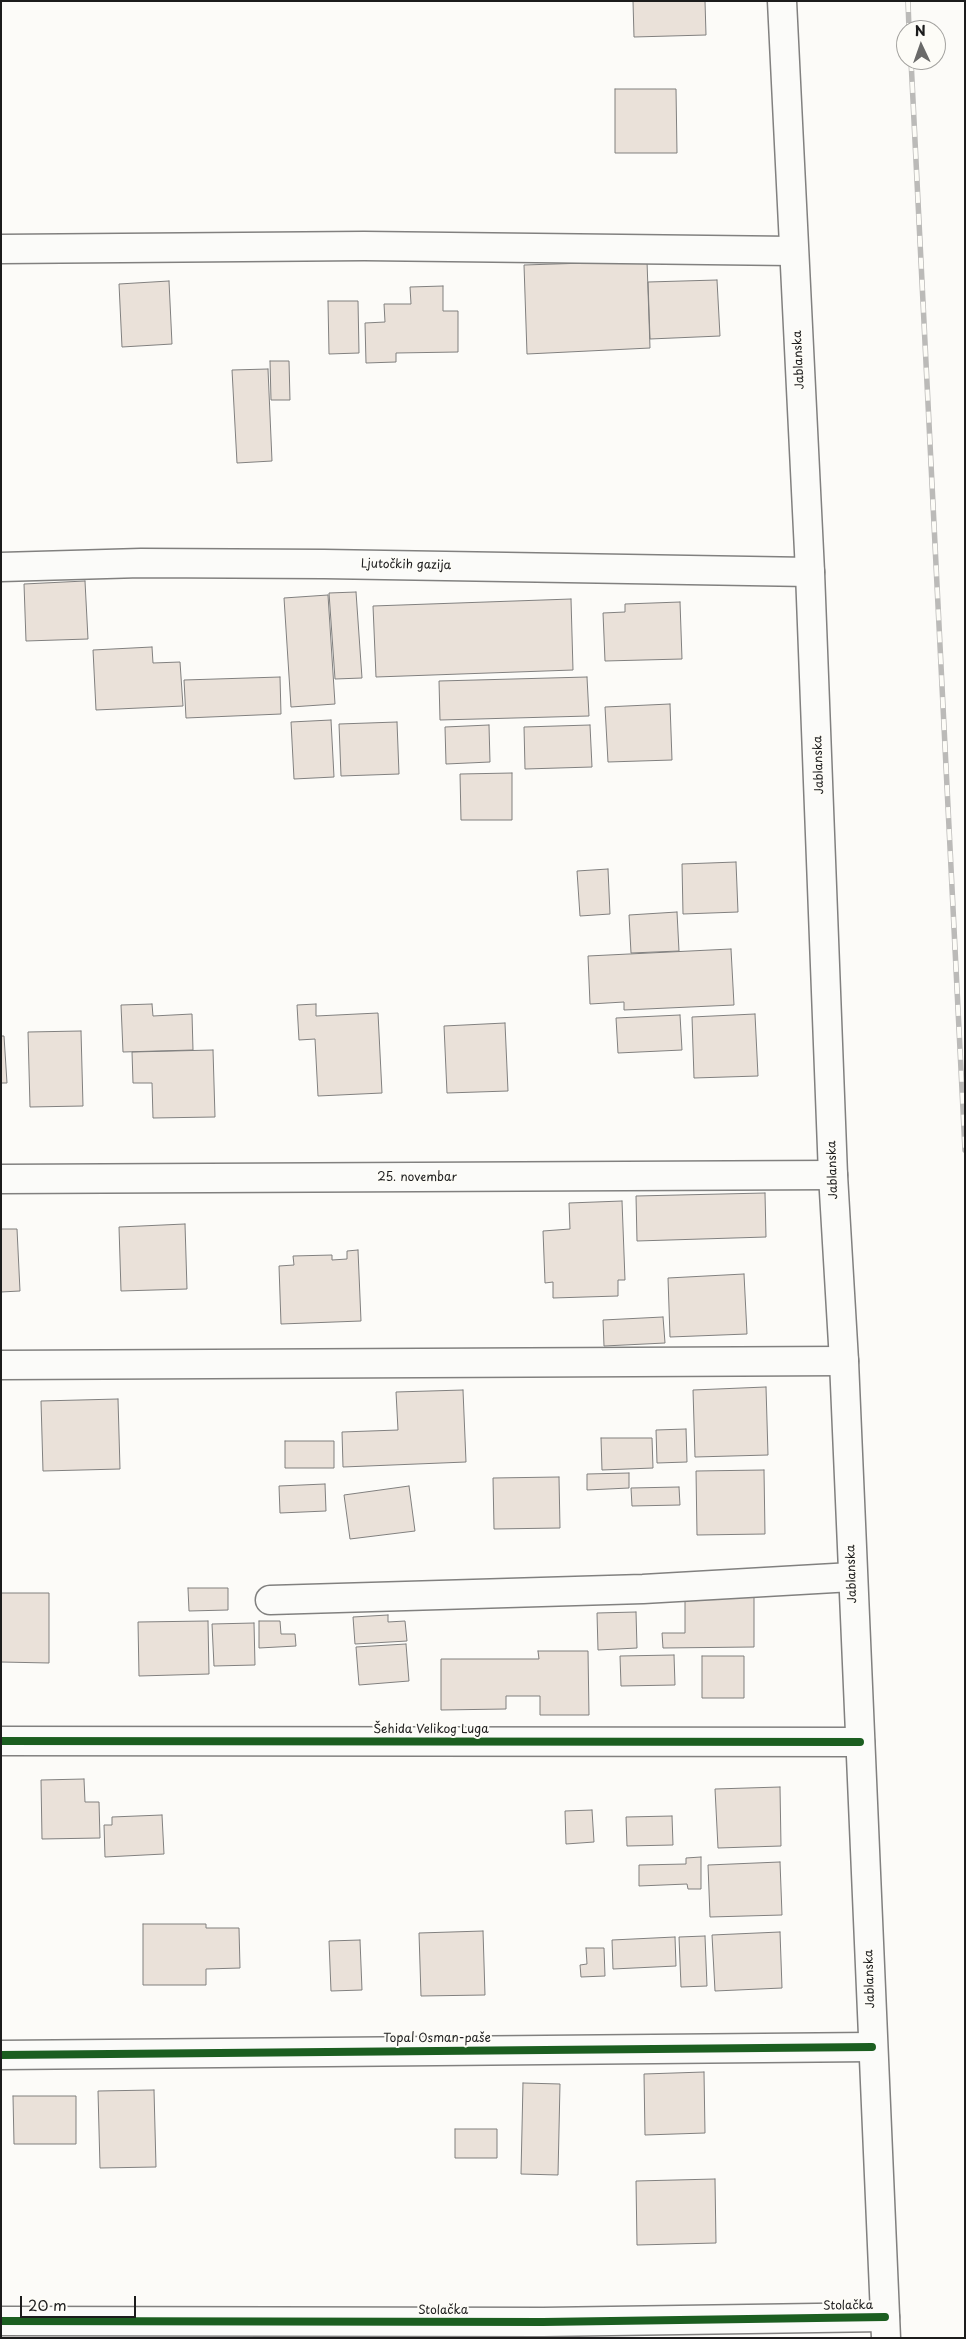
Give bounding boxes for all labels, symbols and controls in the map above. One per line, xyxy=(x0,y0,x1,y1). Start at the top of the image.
north arrow xyxy=(896,20,946,70)
text: N xyxy=(914,20,926,41)
street label: Jablanska xyxy=(790,330,808,390)
street label: Ljutočkih gazija xyxy=(361,557,451,573)
street label: Jablanska xyxy=(811,735,827,795)
street label: Jablanska xyxy=(825,1140,841,1200)
street label: 25. novembar xyxy=(377,1171,457,1185)
street label: Jablanska xyxy=(844,1544,860,1604)
street label: Šehida Velikog Luga xyxy=(373,1723,489,1737)
street label: Jablanska xyxy=(862,1949,878,2009)
street label: Topal Osman-paše xyxy=(383,2032,491,2046)
scale bar xyxy=(22,2286,139,2318)
text: 20 m xyxy=(28,2293,67,2316)
street label: Stolačka xyxy=(823,2298,873,2314)
street label: Stolačka xyxy=(418,2304,468,2318)

